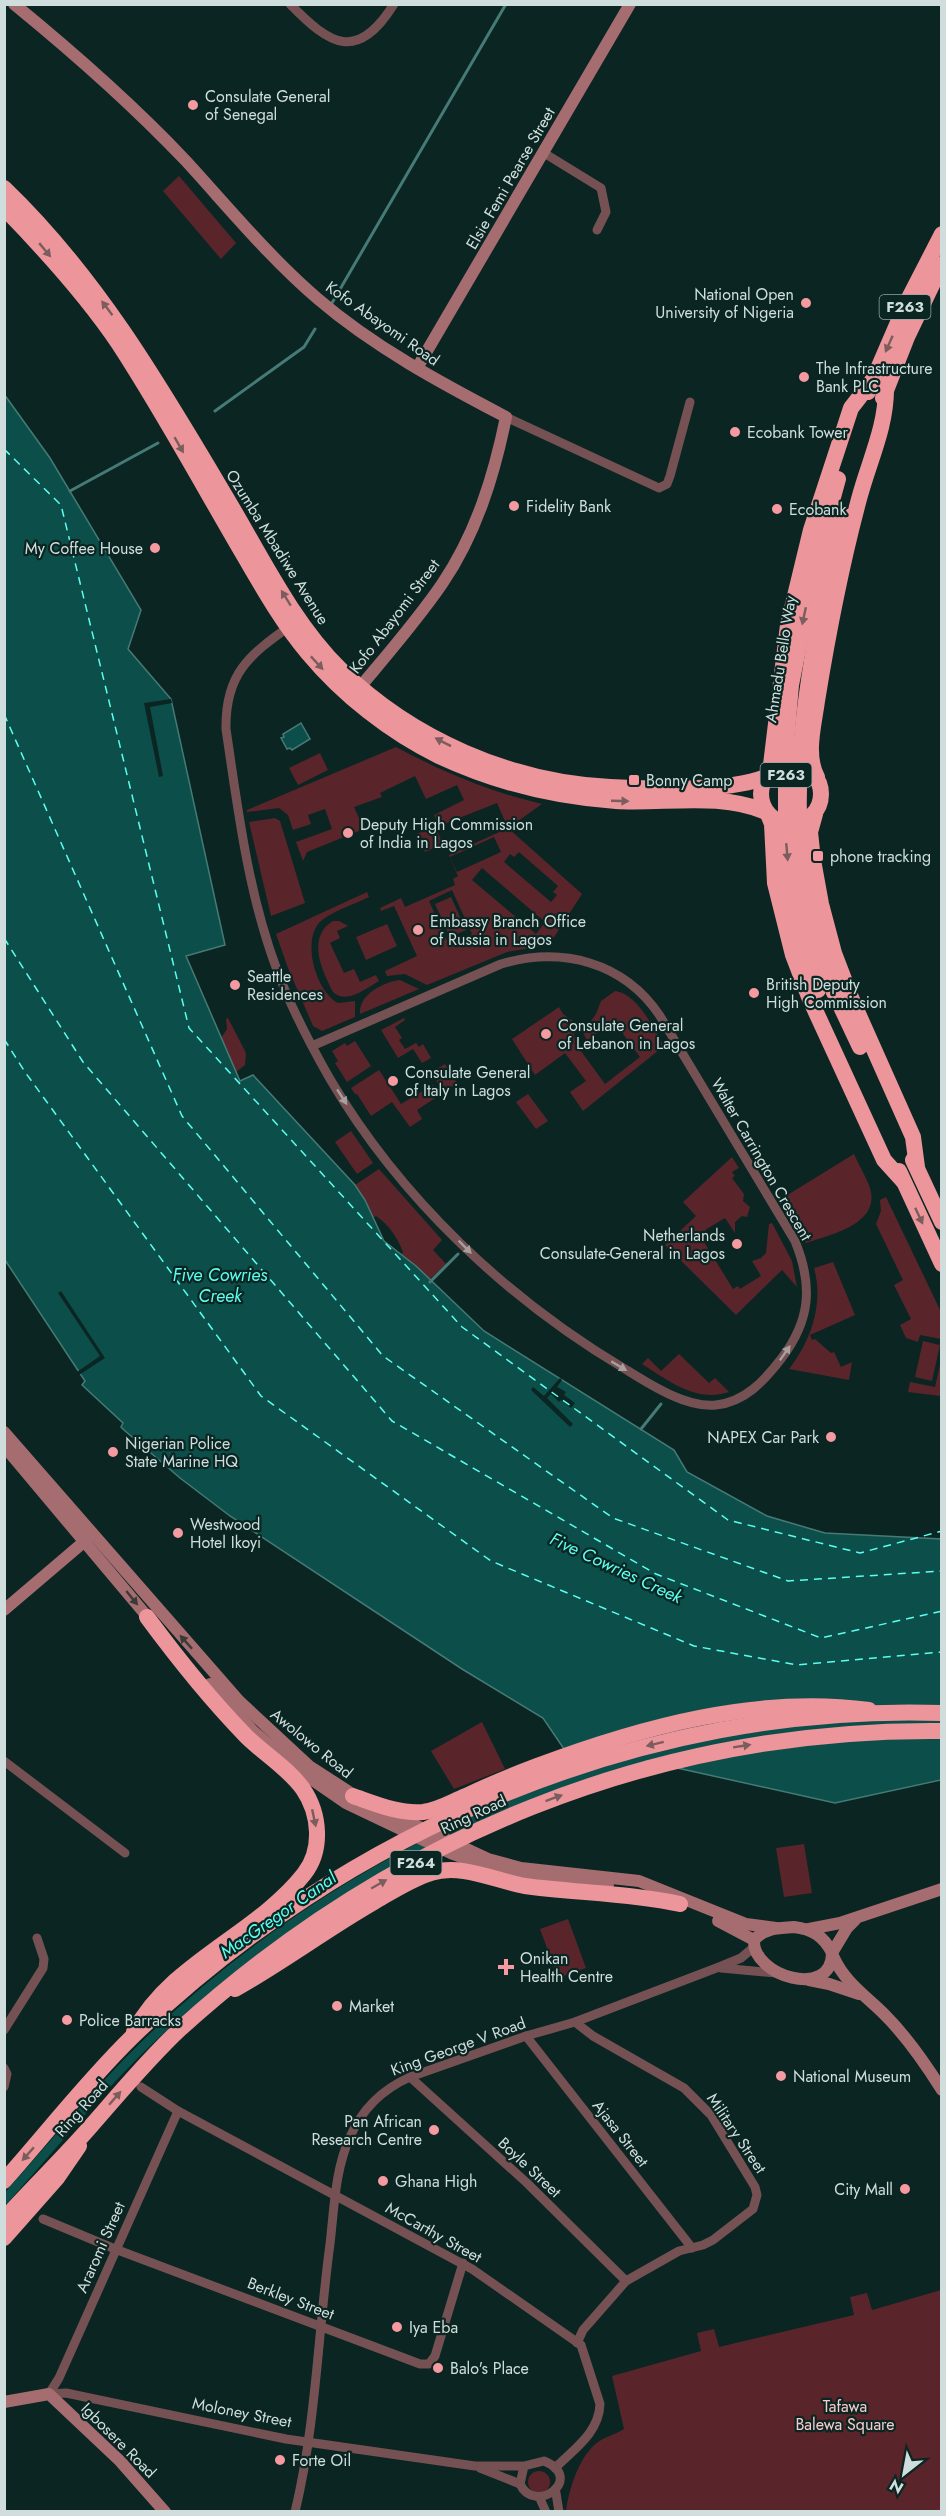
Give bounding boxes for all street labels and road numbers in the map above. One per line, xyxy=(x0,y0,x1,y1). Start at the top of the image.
street label: Elsie Femi Pearse Street xyxy=(460,103,561,254)
street label: Kofo Abayomi Road xyxy=(321,276,444,371)
road number: F263 xyxy=(880,295,930,319)
street label: Ozumba Mbadiwe Avenue xyxy=(220,465,335,629)
street label: Kofo Abayomi Street xyxy=(344,554,445,678)
street label: Ahmadu Bello Way xyxy=(759,593,802,724)
road number: F263 xyxy=(760,763,812,787)
street label: Walter Carrington Crescent xyxy=(706,1074,818,1245)
street label: Awolowo Road xyxy=(266,1703,358,1784)
street label: Ring Road xyxy=(437,1789,510,1840)
road number: F264 xyxy=(390,1851,442,1875)
street label: King George V Road xyxy=(387,2011,529,2082)
street label: Ring Road xyxy=(49,2075,113,2142)
street label: Military Street xyxy=(701,2089,772,2178)
street label: Ajasa Street xyxy=(587,2095,654,2172)
street label: Boyle Street xyxy=(493,2132,567,2203)
street label: McCarthy Street xyxy=(381,2196,486,2268)
street label: Araromi Street xyxy=(70,2198,131,2296)
street label: Berkley Street xyxy=(244,2271,338,2326)
street label: Moloney Street xyxy=(190,2392,294,2433)
street label: Igbosere Road xyxy=(76,2397,162,2483)

